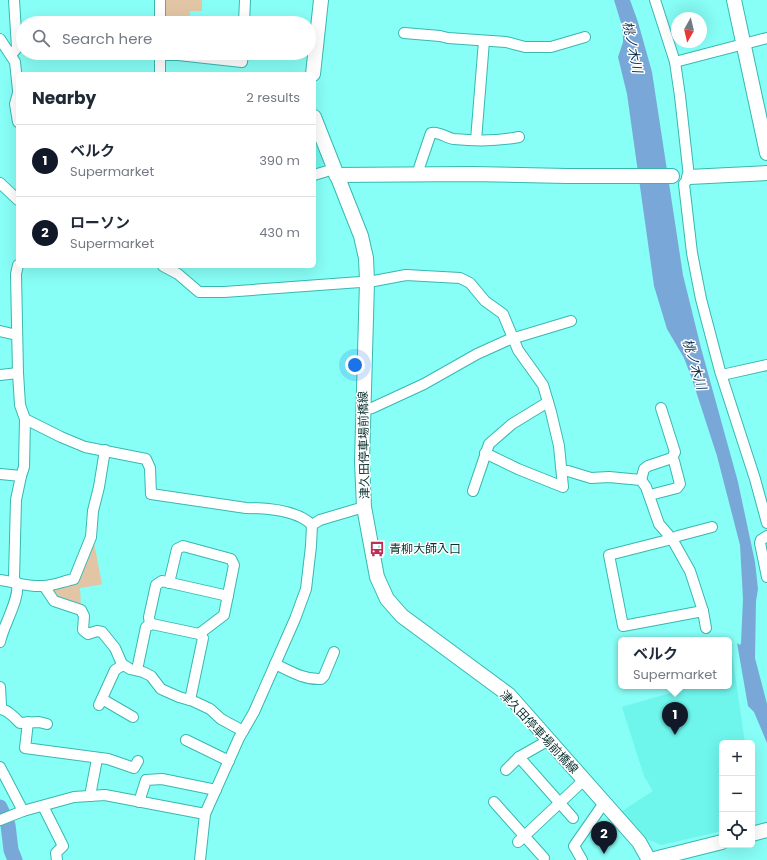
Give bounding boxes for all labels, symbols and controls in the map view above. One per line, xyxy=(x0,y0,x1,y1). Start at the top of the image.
north arrow xyxy=(671,12,707,48)
search box xyxy=(16,16,316,60)
water label: 桃ノ木川 xyxy=(618,20,648,76)
icon: search xyxy=(30,27,52,49)
text: Search here xyxy=(62,28,152,49)
text: Nearby xyxy=(32,86,96,110)
text: 2 results xyxy=(246,88,300,107)
text: ベルク xyxy=(70,140,115,161)
text: 1 xyxy=(43,151,47,170)
text: 390 m xyxy=(259,151,300,170)
text: Supermarket xyxy=(70,162,154,181)
text: ローソン xyxy=(70,212,130,233)
text: 2 xyxy=(41,223,49,242)
text: 430 m xyxy=(259,223,300,242)
text: Supermarket xyxy=(70,234,154,253)
water label: 桃ノ木川 xyxy=(678,336,712,394)
your location xyxy=(345,355,365,375)
street label: 津久田停車場前橋線 xyxy=(354,391,373,499)
bus stop icon: 青柳大師入口 xyxy=(368,540,386,558)
place label: 青柳大師入口 xyxy=(389,540,461,557)
popup xyxy=(618,637,732,689)
text: ベルク xyxy=(633,643,678,664)
text: Supermarket xyxy=(633,665,717,684)
street label: 津久田停車場前橋線 xyxy=(496,686,582,777)
pin: 1 xyxy=(662,702,688,735)
map controls xyxy=(719,740,755,848)
button: + xyxy=(719,740,755,776)
button: − xyxy=(719,776,755,812)
button: locate xyxy=(719,812,755,848)
pin: 2 xyxy=(591,821,617,854)

